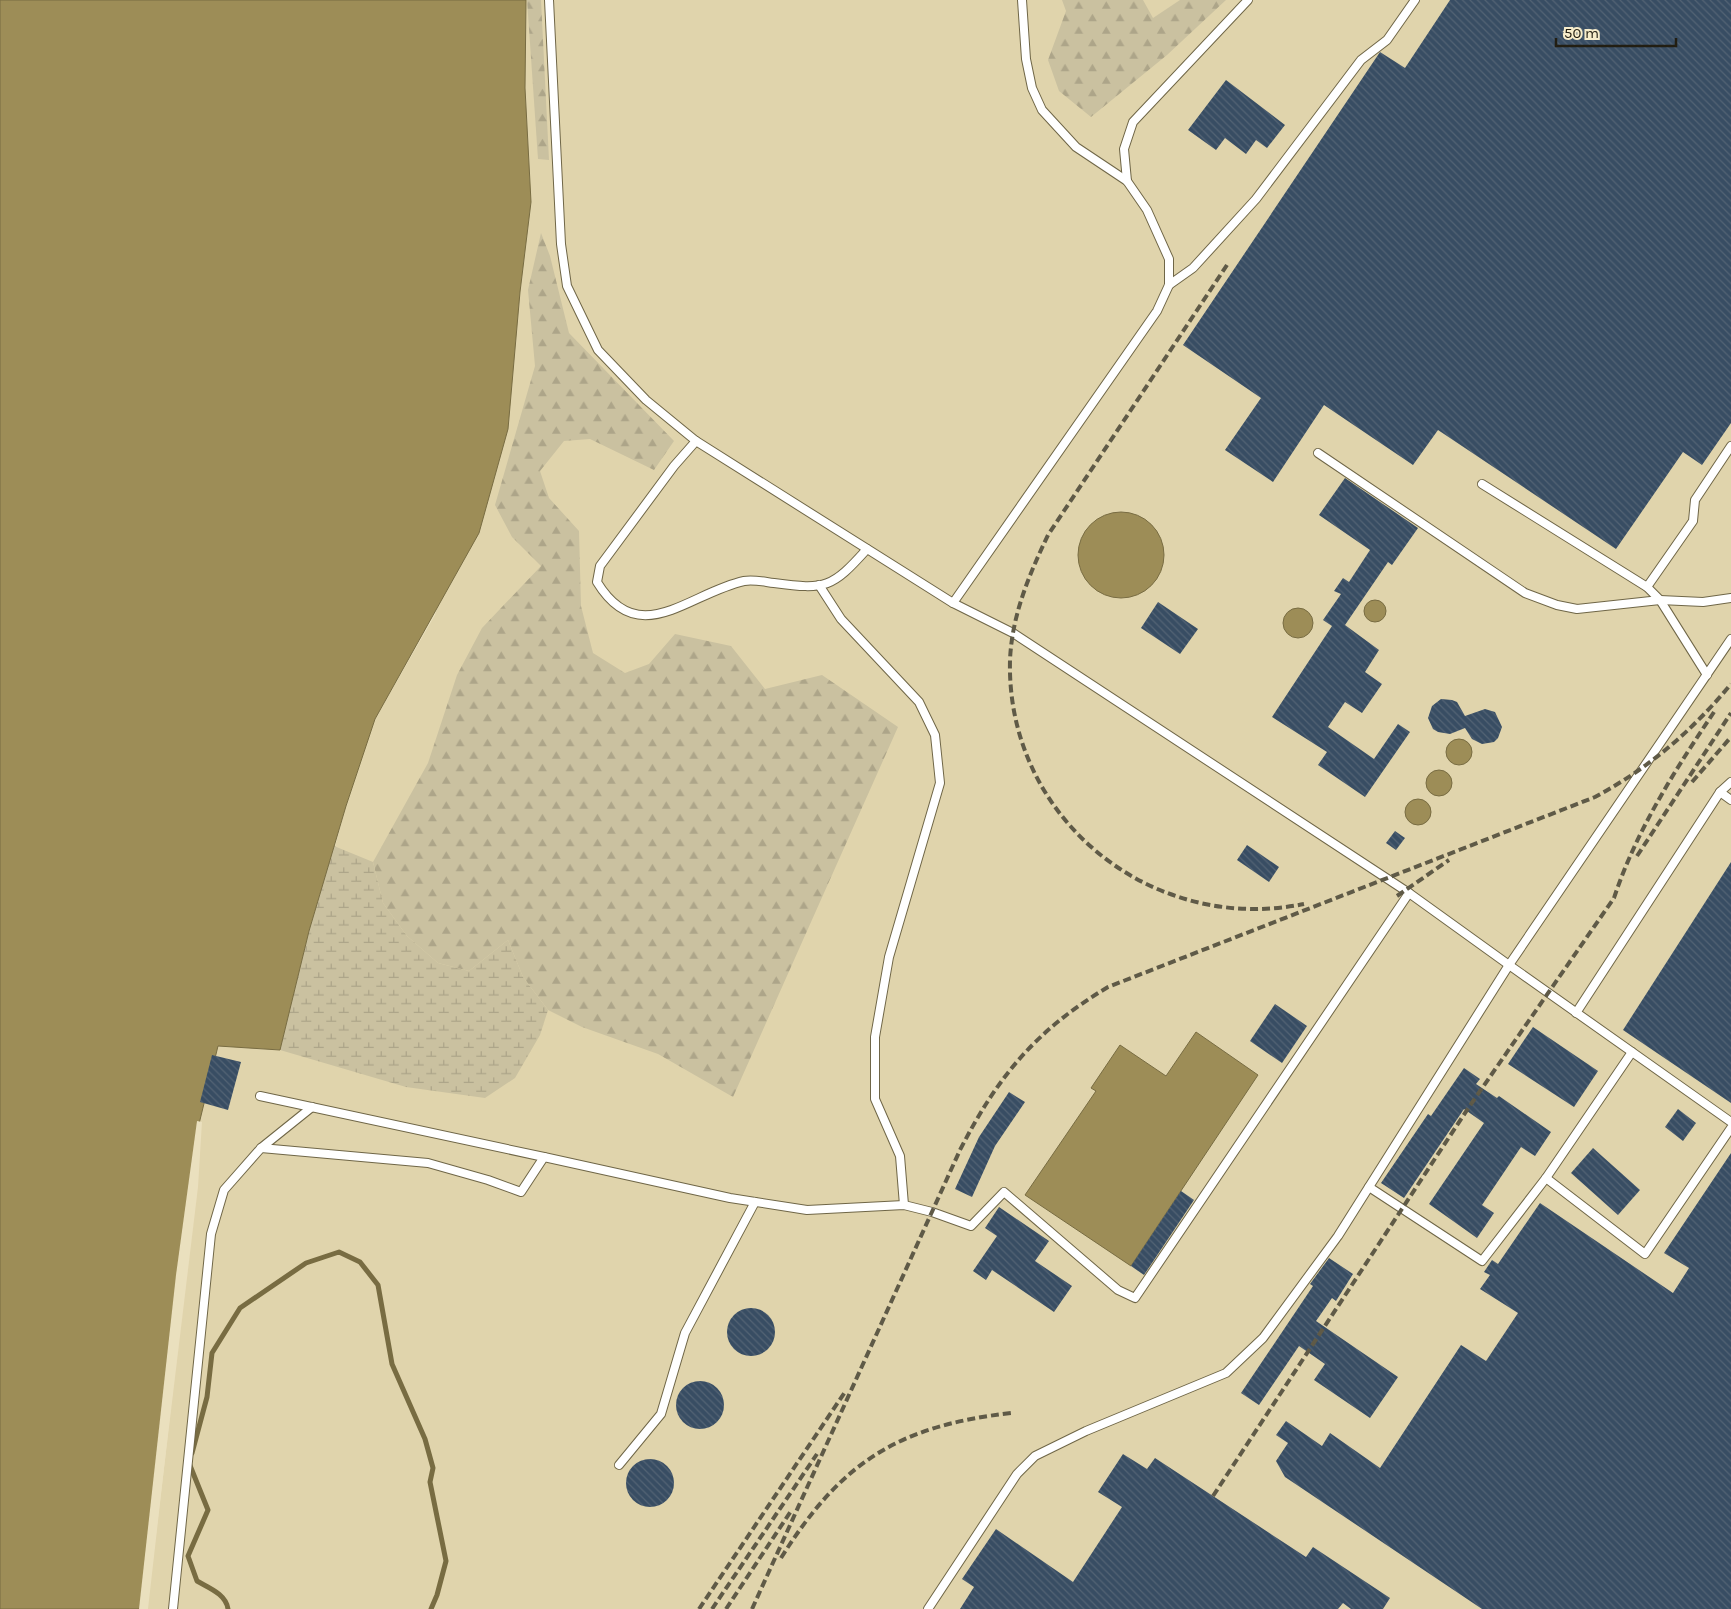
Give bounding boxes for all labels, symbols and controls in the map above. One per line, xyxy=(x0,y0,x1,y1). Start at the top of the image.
scale bar xyxy=(1556,15,1676,47)
text: 50 m xyxy=(1564,24,1599,42)

